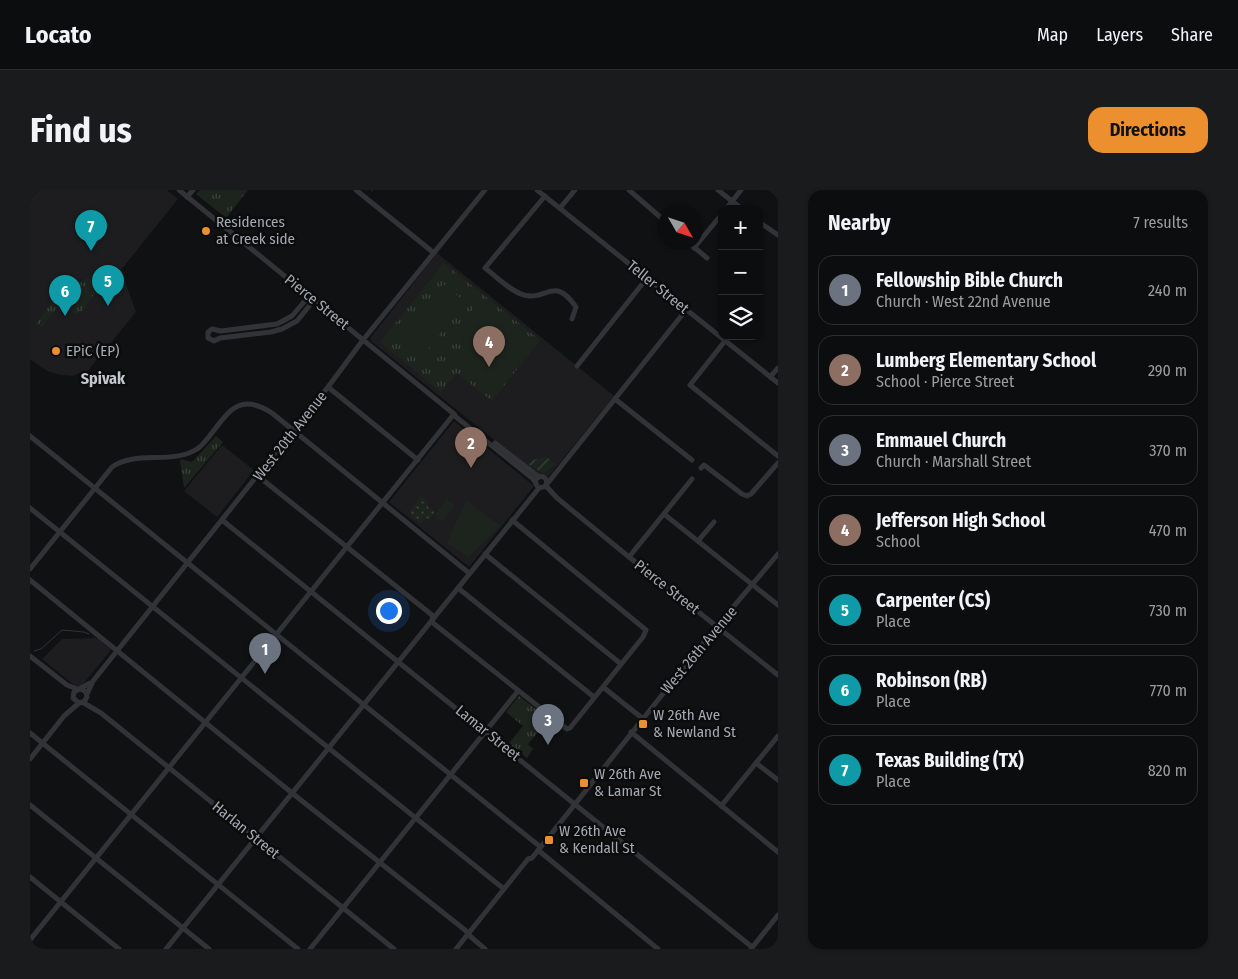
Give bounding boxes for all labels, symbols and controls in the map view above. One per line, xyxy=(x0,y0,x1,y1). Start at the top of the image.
text: Locato xyxy=(25,21,91,49)
text: Map xyxy=(1037,24,1068,46)
text: Layers xyxy=(1096,24,1143,46)
text: Share xyxy=(1171,24,1213,46)
button: Directions xyxy=(1088,107,1208,153)
text: Find us xyxy=(30,109,132,151)
north arrow xyxy=(658,205,703,250)
map controls xyxy=(718,205,763,340)
button: + xyxy=(718,205,763,250)
pin: 7 xyxy=(75,210,107,251)
text: Nearby xyxy=(828,210,890,236)
place label: Residences at Creek side xyxy=(216,213,295,248)
text: 7 results xyxy=(1133,213,1188,232)
marker: Residences at Creek side xyxy=(200,225,212,237)
button: − xyxy=(718,250,763,295)
street label: Teller Street xyxy=(623,257,693,317)
pin: 5 xyxy=(92,265,124,306)
text: Fellowship Bible Church xyxy=(876,269,1063,292)
street label: Pierce Street xyxy=(281,271,353,334)
pin: 6 xyxy=(49,275,81,316)
text: 1 xyxy=(842,281,848,300)
text: 240 m xyxy=(1148,281,1187,300)
text: Church · West 22nd Avenue xyxy=(876,292,1051,311)
button: layers xyxy=(718,295,763,340)
pin: 4 xyxy=(473,326,505,367)
place label: EPiC (EP) xyxy=(66,342,120,360)
marker: EPiC (EP) xyxy=(50,345,62,357)
text: Lumberg Elementary School xyxy=(876,349,1096,372)
text: 2 xyxy=(841,361,849,380)
text: 290 m xyxy=(1148,361,1187,380)
district label: Spivak xyxy=(81,369,126,388)
text: School · Pierce Street xyxy=(876,372,1014,391)
street label: West 20th Avenue xyxy=(249,387,331,485)
pin: 2 xyxy=(455,427,487,468)
text: Emmauel Church xyxy=(876,429,1006,452)
text: 3 xyxy=(841,441,849,460)
text: 370 m xyxy=(1149,441,1187,460)
text: Church · Marshall Street xyxy=(876,452,1031,471)
text: Jefferson High School xyxy=(876,509,1046,532)
text: 4 xyxy=(841,521,849,540)
text: 470 m xyxy=(1149,521,1187,540)
text: School xyxy=(876,532,920,551)
street label: Pierce Street xyxy=(631,556,703,618)
text: Carpenter (CS) xyxy=(876,589,990,612)
your location xyxy=(376,598,402,624)
text: 5 xyxy=(841,601,849,620)
text: 730 m xyxy=(1149,601,1187,620)
street label: West 26th Avenue xyxy=(657,603,741,697)
text: Place xyxy=(876,612,911,631)
pin: 1 xyxy=(249,633,281,674)
text: Robinson (RB) xyxy=(876,669,987,692)
text: 6 xyxy=(841,681,849,700)
text: 770 m xyxy=(1150,681,1187,700)
text: Place xyxy=(876,692,911,711)
street label: Lamar Street xyxy=(452,701,524,765)
pin: 3 xyxy=(532,704,564,745)
place label: W 26th Ave & Newland St xyxy=(653,706,736,741)
marker: W 26th Ave & Newland St xyxy=(637,718,649,730)
text: Texas Building (TX) xyxy=(876,749,1024,772)
text: 7 xyxy=(842,761,848,780)
text: 820 m xyxy=(1148,761,1187,780)
place label: W 26th Ave & Lamar St xyxy=(594,765,661,800)
text: Place xyxy=(876,772,911,791)
marker: W 26th Ave & Lamar St xyxy=(578,777,590,789)
street label: Harlan Street xyxy=(209,797,283,863)
place label: W 26th Ave & Kendall St xyxy=(559,822,635,857)
marker: W 26th Ave & Kendall St xyxy=(543,834,555,846)

